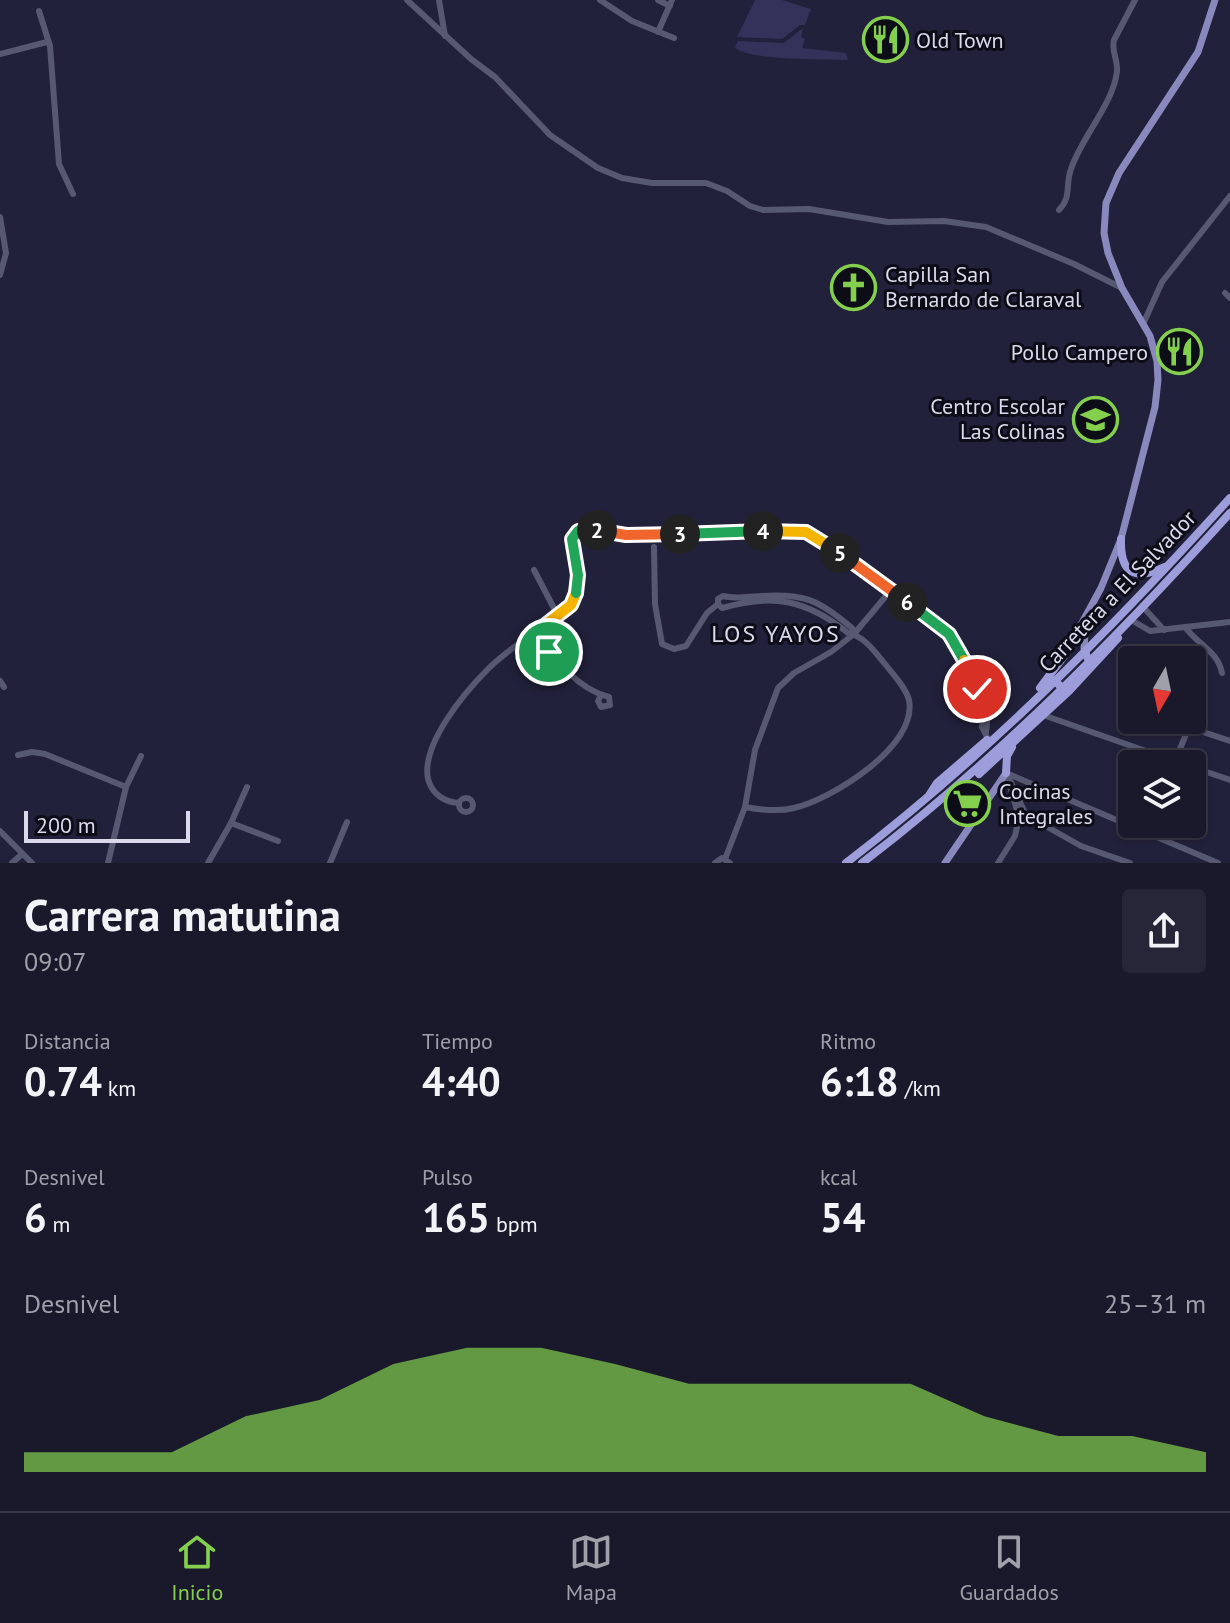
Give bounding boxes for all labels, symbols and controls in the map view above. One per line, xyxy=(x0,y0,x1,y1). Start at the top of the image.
restaurant icon: Old Town xyxy=(861,16,909,64)
place label: Old Town xyxy=(916,26,1004,54)
place label: Capilla San Bernardo de Claraval xyxy=(885,260,1082,313)
church icon: Capilla San Bernardo de Claraval xyxy=(830,263,878,311)
restaurant icon: Pollo Campero xyxy=(1155,328,1203,376)
place label: Pollo Campero xyxy=(1011,338,1148,366)
place label: Centro Escolar Las Colinas xyxy=(930,392,1066,445)
school or university icon: Centro Escolar Las Colinas xyxy=(1072,395,1120,443)
street label: Carretera a El Salvador xyxy=(1032,504,1202,678)
pin: 2 xyxy=(577,510,617,550)
pin: 4 xyxy=(743,511,783,551)
pin: 3 xyxy=(660,514,700,554)
text: 2 xyxy=(591,516,603,544)
text: 4 xyxy=(757,517,769,545)
text: 3 xyxy=(674,520,686,548)
pin: 5 xyxy=(820,533,860,573)
text: 5 xyxy=(834,539,846,567)
pin: 6 xyxy=(887,582,927,622)
text: 6 xyxy=(901,588,913,616)
pin xyxy=(515,618,583,686)
district label: LOS YAYOS xyxy=(711,618,841,649)
icon: arrive xyxy=(527,630,571,674)
north arrow xyxy=(1118,646,1206,734)
map controls xyxy=(1118,646,1206,838)
pin xyxy=(943,655,1011,723)
icon: check xyxy=(955,667,999,711)
button: layers xyxy=(1118,750,1206,838)
place label: Cocinas Integrales xyxy=(999,777,1093,830)
supermarket icon: Cocinas Integrales xyxy=(944,780,992,828)
scale bar xyxy=(24,807,190,843)
text: 200 m xyxy=(36,811,96,839)
text: Carrera matutina xyxy=(24,886,341,943)
button: share xyxy=(1122,889,1206,973)
text: 09:07 xyxy=(24,945,86,978)
text: Distancia xyxy=(24,1027,111,1055)
text: Tiempo xyxy=(422,1027,493,1055)
text: Ritmo xyxy=(820,1027,876,1055)
text: 0.74 xyxy=(24,1055,102,1107)
text: 4:40 xyxy=(422,1055,501,1107)
text: 6:18 xyxy=(820,1055,899,1107)
text: km xyxy=(102,1074,136,1102)
text: /km xyxy=(899,1074,941,1102)
text: Desnivel xyxy=(24,1163,105,1191)
text: Pulso xyxy=(422,1163,473,1191)
text: kcal xyxy=(820,1163,858,1191)
text: 6 xyxy=(24,1191,47,1243)
text: 165 xyxy=(422,1191,490,1243)
text: 54 xyxy=(820,1191,865,1243)
text: m xyxy=(47,1210,70,1238)
text: bpm xyxy=(490,1210,538,1238)
text: Desnivel xyxy=(24,1287,119,1320)
text: 25–31 m xyxy=(1104,1287,1206,1320)
tab: Inicio xyxy=(171,1530,223,1606)
tab: Mapa xyxy=(566,1530,617,1606)
tab: Guardados xyxy=(959,1530,1059,1606)

